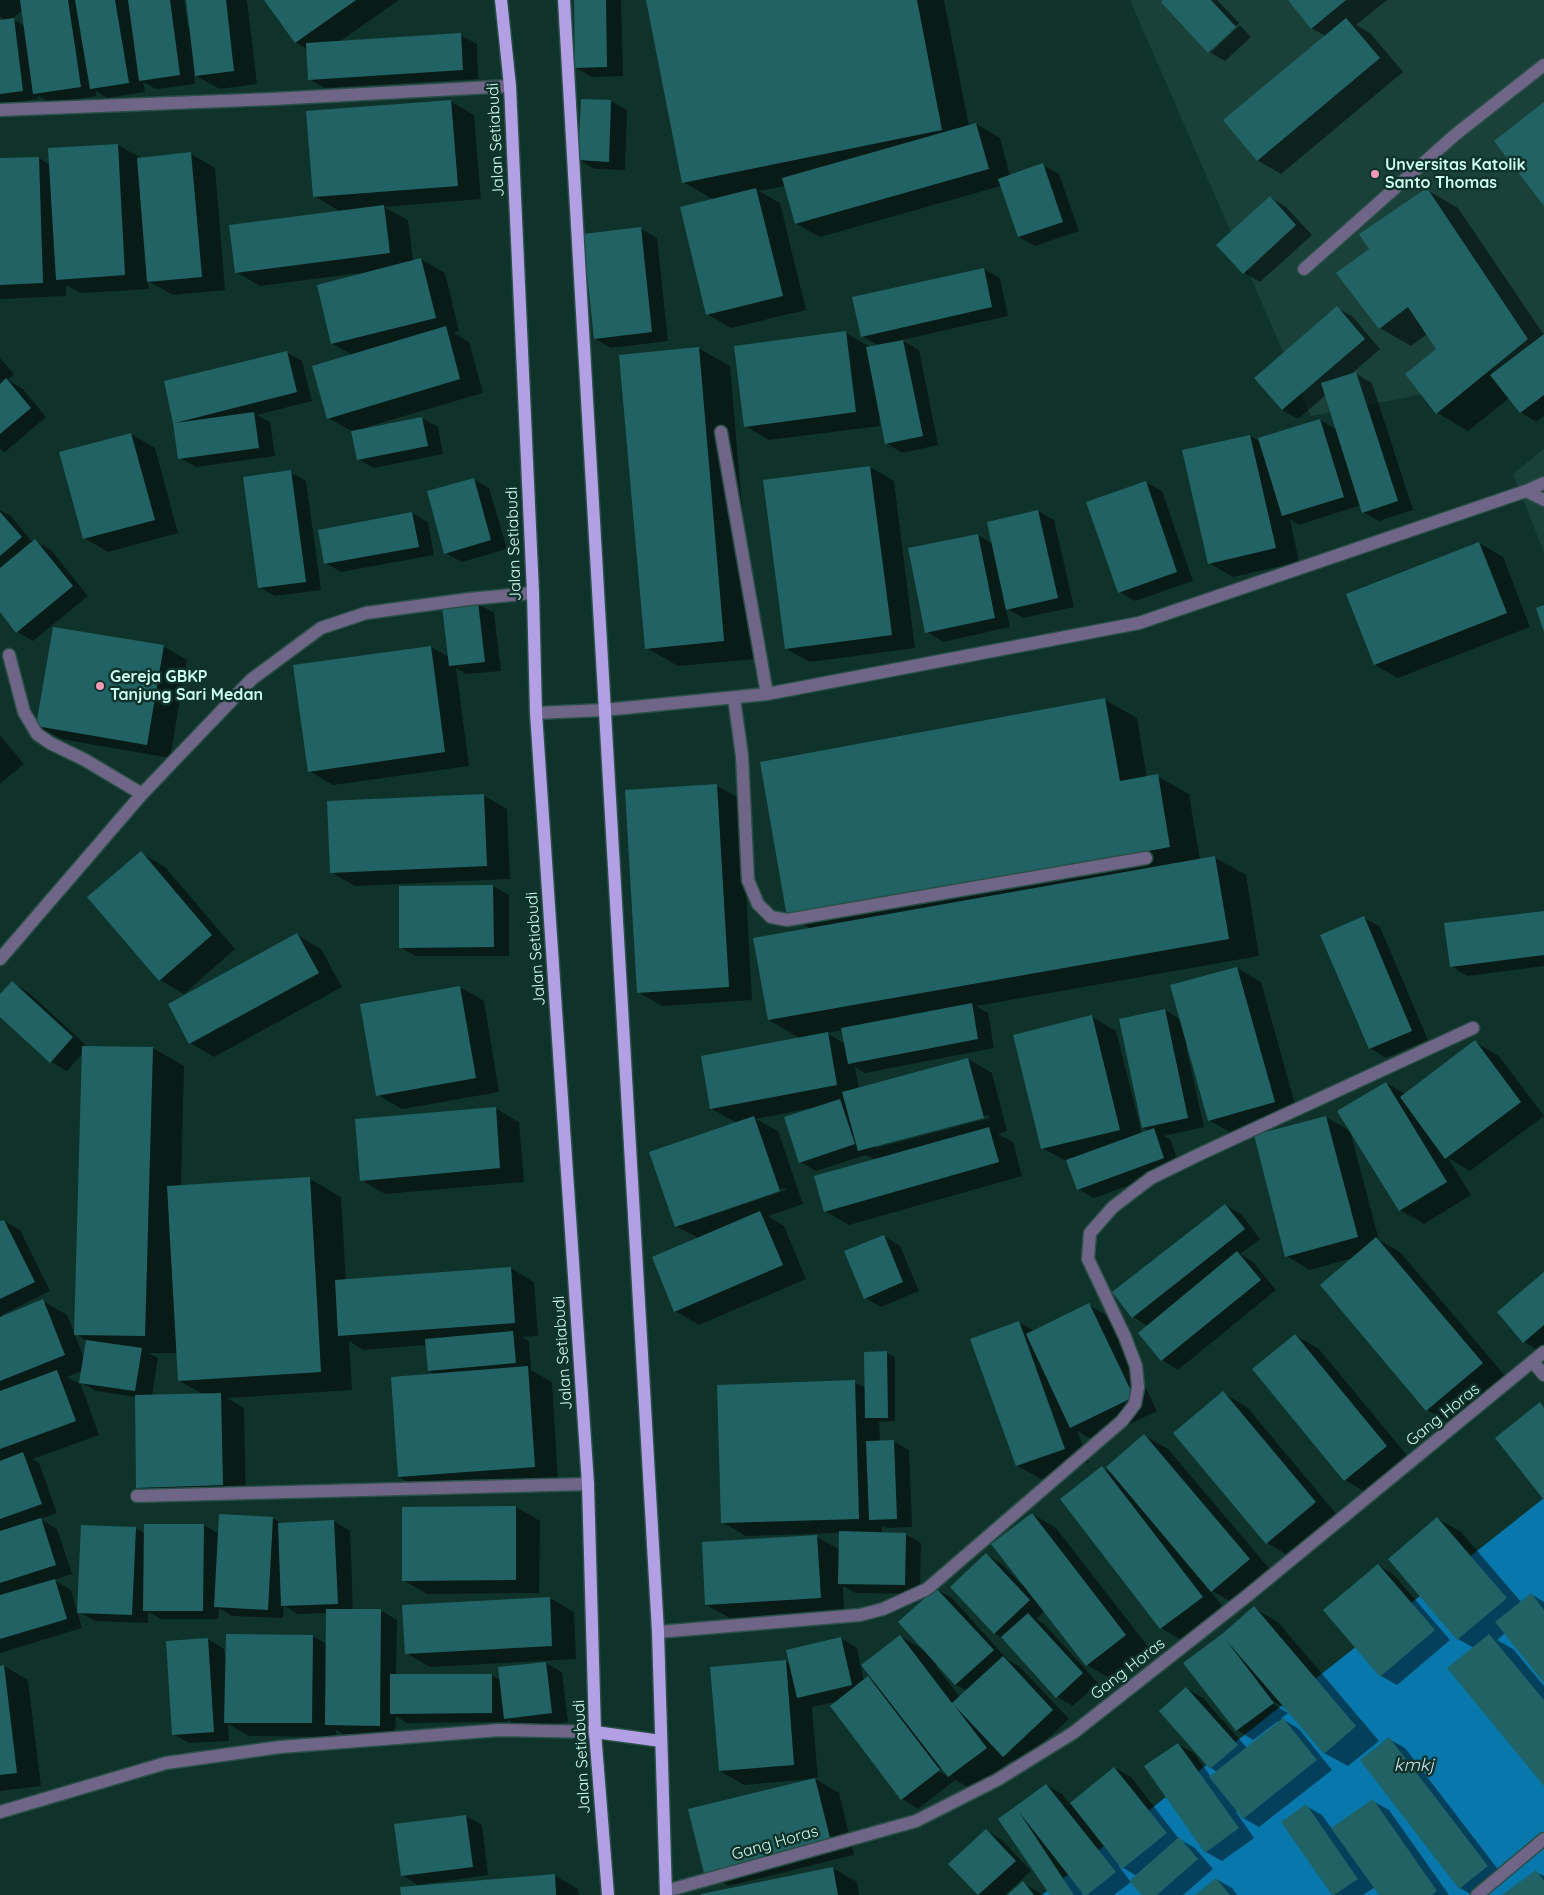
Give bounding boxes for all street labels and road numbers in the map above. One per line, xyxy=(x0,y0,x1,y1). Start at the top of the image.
street label: Jalan Setiabudi xyxy=(483,82,509,198)
street label: Jalan Setiabudi xyxy=(502,487,526,601)
street label: Jalan Setiabudi xyxy=(522,891,550,1007)
street label: Jalan Setiabudi xyxy=(549,1295,577,1411)
street label: Gang Horas xyxy=(1402,1380,1484,1450)
street label: Gang Horas xyxy=(1087,1634,1169,1704)
street label: Jalan Setiabudi xyxy=(569,1699,595,1815)
street label: Gang Horas xyxy=(730,1822,820,1864)

